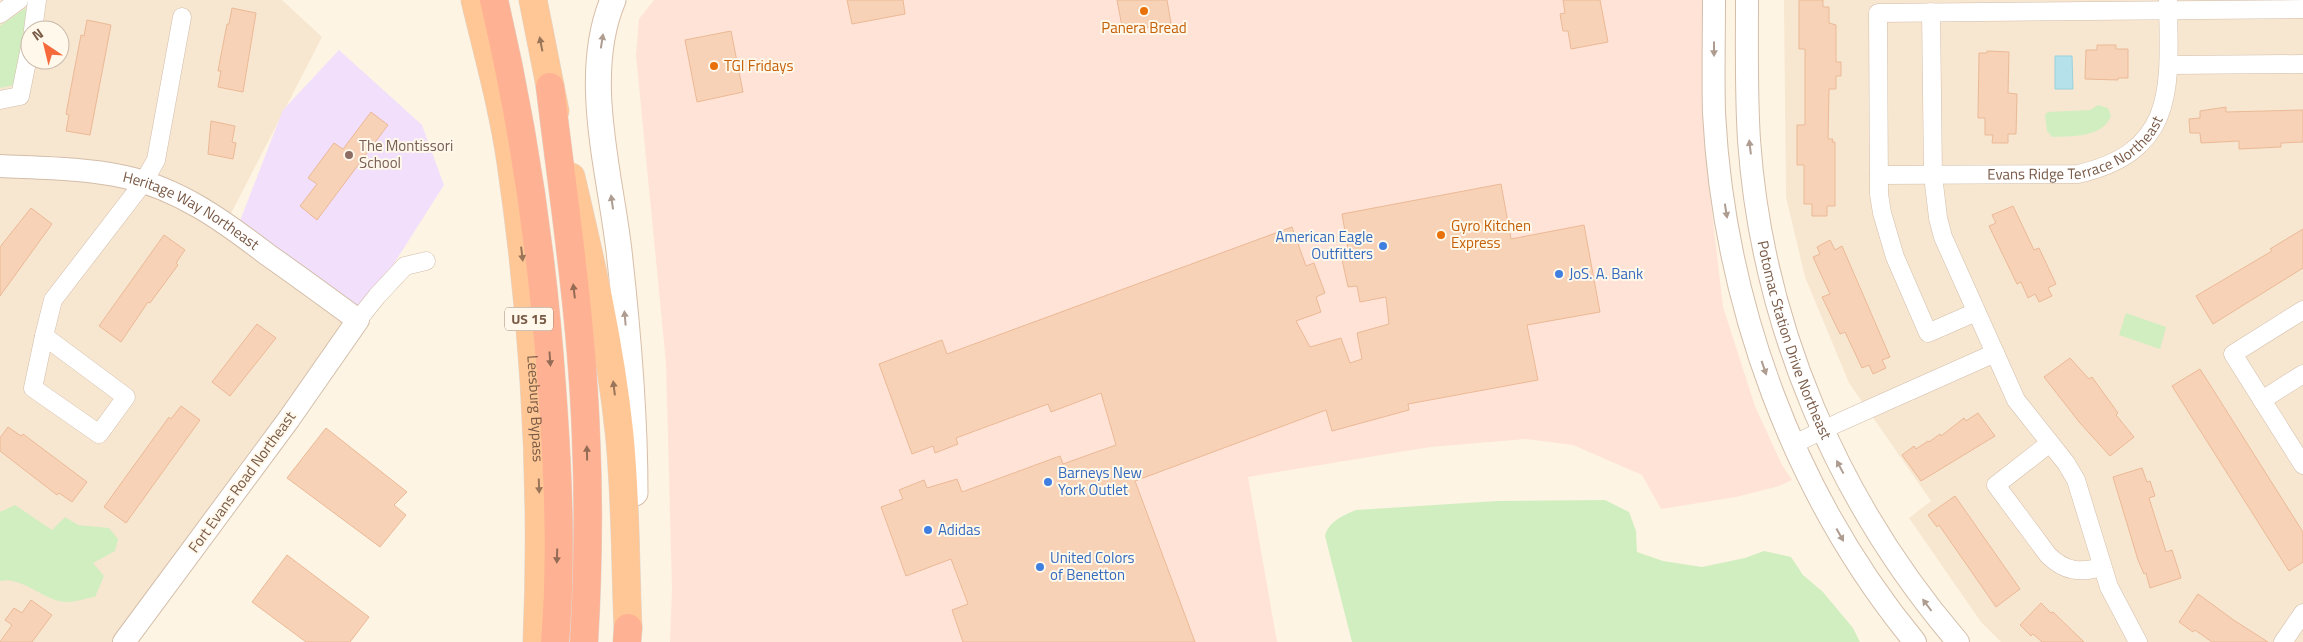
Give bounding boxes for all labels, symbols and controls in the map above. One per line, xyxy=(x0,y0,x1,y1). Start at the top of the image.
marker: Panera Bread xyxy=(1138,5,1150,17)
place label: Panera Bread xyxy=(1101,16,1187,39)
north arrow xyxy=(20,20,70,70)
text: N xyxy=(27,23,47,45)
one-way arrow xyxy=(598,32,606,48)
one-way arrow xyxy=(537,35,545,51)
one-way arrow xyxy=(1710,41,1718,57)
place label: TGI Fridays xyxy=(724,54,793,77)
marker: TGI Fridays xyxy=(708,60,720,72)
street label: Evans Ridge Terrace Northeast xyxy=(1987,111,2169,185)
place label: The Montissori School xyxy=(359,134,453,174)
one-way arrow xyxy=(1746,139,1754,155)
marker: The Montissori School xyxy=(343,149,355,161)
street label: Heritage Way Northeast xyxy=(121,165,265,256)
one-way arrow xyxy=(608,193,616,209)
one-way arrow xyxy=(1722,203,1730,219)
place label: Gyro Kitchen Express xyxy=(1451,214,1531,254)
place label: American Eagle Outfitters xyxy=(1275,225,1373,265)
marker: Gyro Kitchen Express xyxy=(1435,229,1447,241)
street label: Potomac Station Drive Northeast xyxy=(1752,238,1838,444)
marker: American Eagle Outfitters xyxy=(1377,240,1389,252)
one-way arrow xyxy=(518,246,526,262)
place label: JoS. A. Bank xyxy=(1569,262,1643,285)
marker: JoS. A. Bank xyxy=(1553,268,1565,280)
one-way arrow xyxy=(570,283,578,299)
road number: US 15 xyxy=(505,308,553,330)
one-way arrow xyxy=(621,310,629,326)
one-way arrow xyxy=(547,351,555,367)
street label: Leesburg Bypass xyxy=(521,354,550,463)
one-way arrow xyxy=(1760,361,1768,376)
one-way arrow xyxy=(610,379,618,395)
street label: Fort Evans Road Northeast xyxy=(182,406,301,557)
one-way arrow xyxy=(582,445,590,461)
one-way arrow xyxy=(1836,460,1844,474)
place label: Barneys New York Outlet xyxy=(1058,461,1142,501)
marker: Barneys New York Outlet xyxy=(1042,476,1054,488)
one-way arrow xyxy=(535,478,543,494)
place label: Adidas xyxy=(938,518,981,541)
marker: Adidas xyxy=(922,524,934,536)
one-way arrow xyxy=(1836,527,1844,542)
place label: United Colors of Benetton xyxy=(1050,546,1135,586)
one-way arrow xyxy=(553,548,561,564)
marker: United Colors of Benetton xyxy=(1034,561,1046,573)
one-way arrow xyxy=(1921,599,1932,612)

